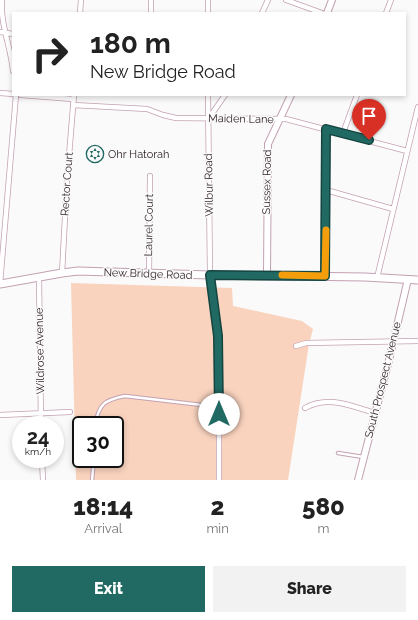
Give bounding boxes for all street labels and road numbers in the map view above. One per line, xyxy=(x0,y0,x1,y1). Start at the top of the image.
street label: Maiden Lane xyxy=(208,112,275,126)
street label: Sussex Road xyxy=(260,149,274,215)
street label: Rector Court xyxy=(58,151,76,216)
street label: Wilbur Road xyxy=(202,153,216,217)
street label: Laurel Court xyxy=(142,193,156,256)
street label: New Bridge Road xyxy=(103,266,193,282)
street label: Wildrose Avenue xyxy=(33,307,47,395)
street label: South Prospect Avenue xyxy=(362,320,404,439)

